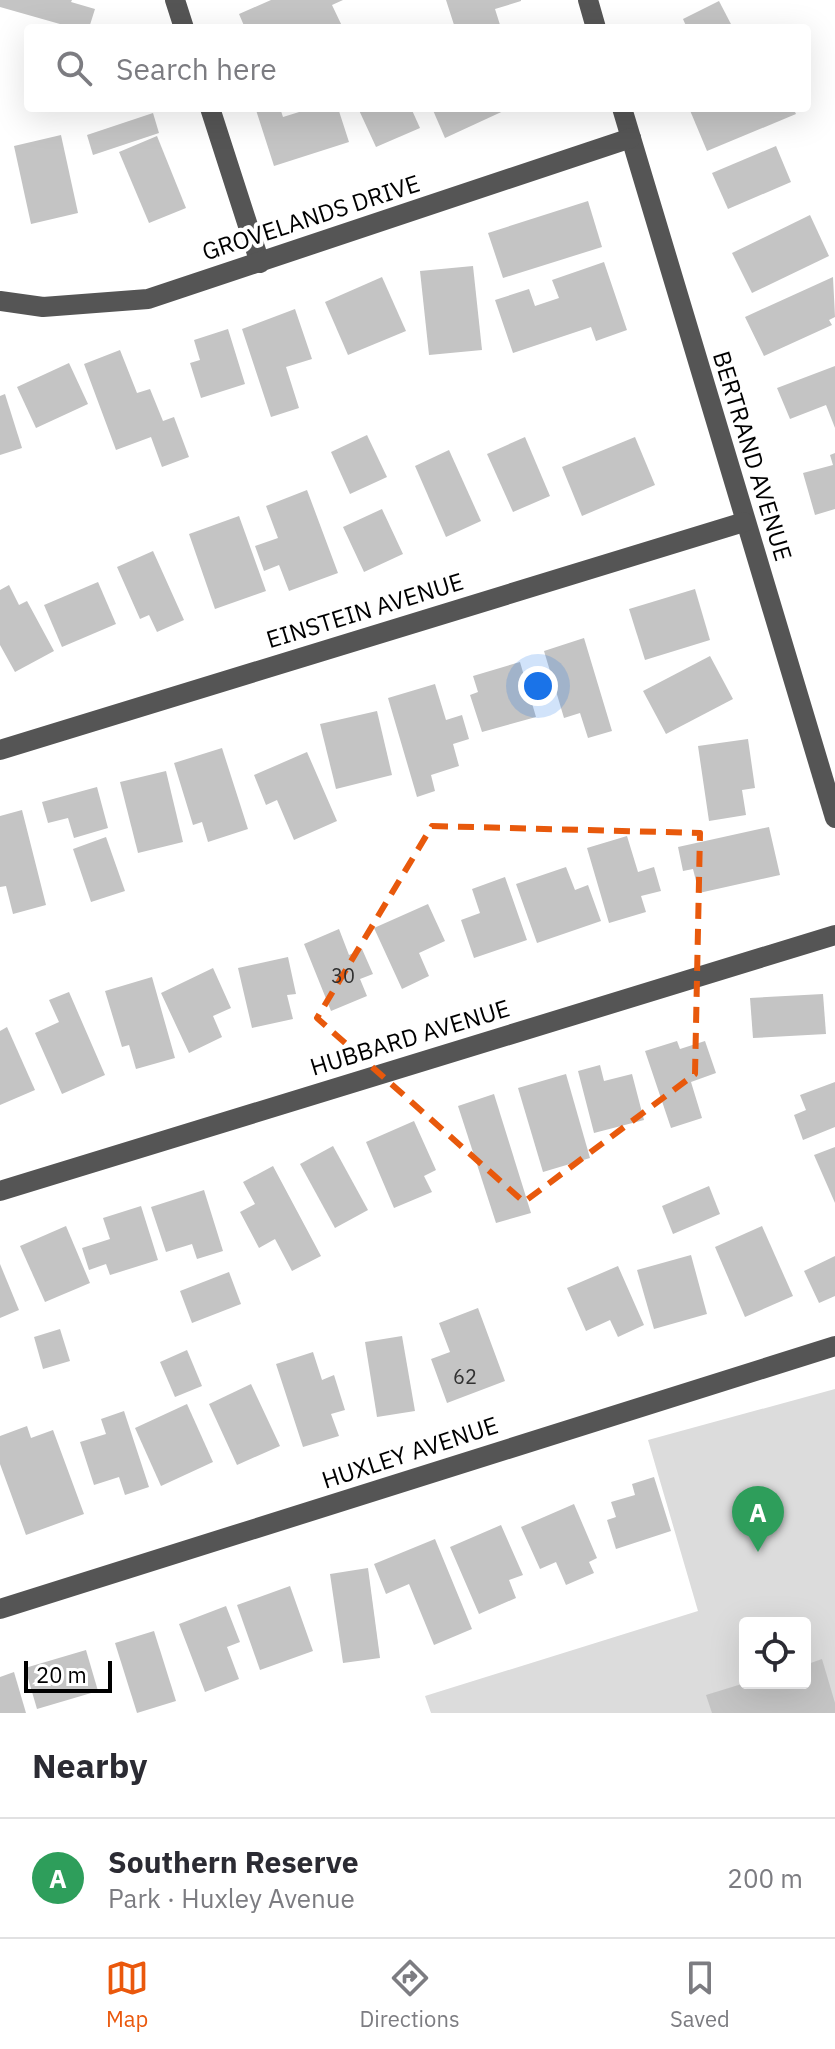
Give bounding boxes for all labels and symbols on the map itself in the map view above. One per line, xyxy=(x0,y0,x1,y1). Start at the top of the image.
street label: GROVELANDS DRIVE xyxy=(198,167,424,267)
street label: BERTRAND AVENUE xyxy=(706,347,800,565)
street label: EINSTEIN AVENUE xyxy=(262,565,467,655)
your location xyxy=(518,666,558,706)
house number: 30 xyxy=(331,962,355,989)
street label: HUBBARD AVENUE xyxy=(306,991,513,1083)
house number: 62 xyxy=(453,1363,477,1390)
street label: HUXLEY AVENUE xyxy=(317,1408,502,1496)
pin: A xyxy=(732,1486,784,1552)
scale bar xyxy=(24,1657,112,1693)

